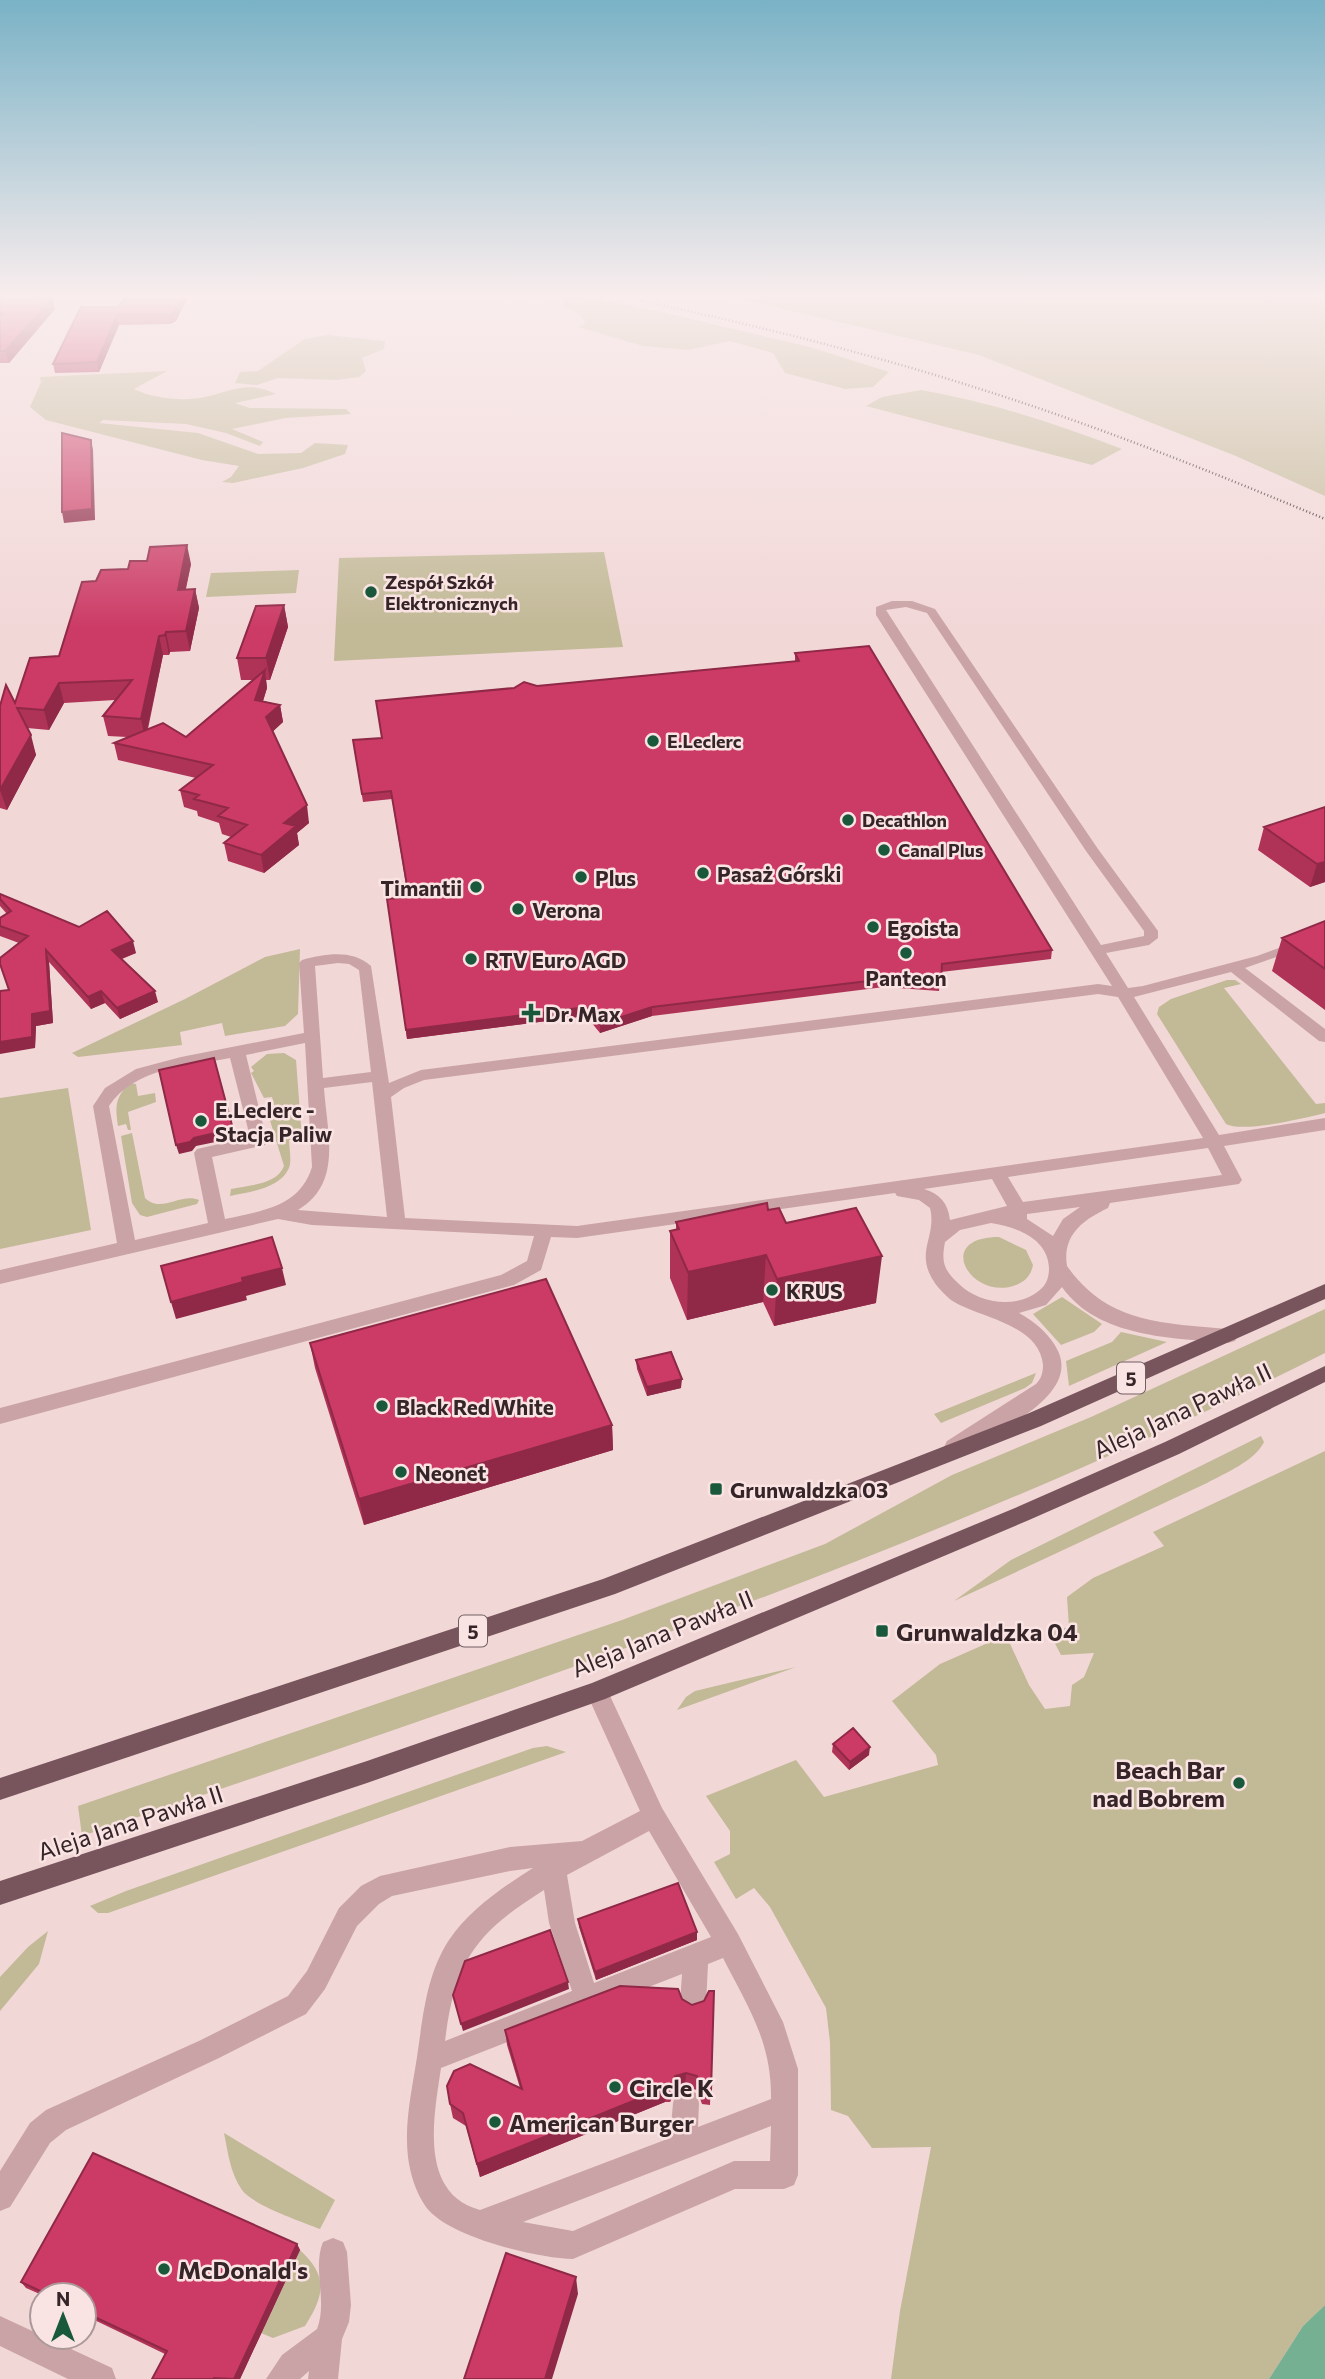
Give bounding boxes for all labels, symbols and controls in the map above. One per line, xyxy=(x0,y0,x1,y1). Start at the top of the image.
place label: Zespół Szkół Elektronicznych xyxy=(385,571,518,614)
marker: Zespół Szkół Elektronicznych xyxy=(363,584,379,600)
place label: E.Leclerc xyxy=(667,730,742,752)
marker: E.Leclerc xyxy=(645,733,661,749)
place label: Decathlon xyxy=(862,809,947,831)
marker: Decathlon xyxy=(840,812,856,828)
place label: Canal Plus xyxy=(898,839,983,861)
marker: Canal Plus xyxy=(876,842,892,858)
place label: Pasaż Górski xyxy=(717,861,841,886)
place label: Plus xyxy=(595,865,636,890)
marker: Pasaż Górski xyxy=(695,865,711,881)
marker: Plus xyxy=(573,869,589,885)
place label: Timantii xyxy=(380,875,462,900)
marker: Timantii xyxy=(468,879,484,895)
place label: Verona xyxy=(532,897,601,922)
marker: Verona xyxy=(510,901,526,917)
place label: Egoista xyxy=(887,915,959,940)
marker: Egoista xyxy=(865,919,881,935)
marker: Panteon xyxy=(898,945,914,961)
place label: RTV Euro AGD xyxy=(485,947,626,972)
marker: RTV Euro AGD xyxy=(463,951,479,967)
place label: Panteon xyxy=(865,965,947,990)
place label: Dr. Max xyxy=(545,1001,621,1026)
marker: Dr. Max xyxy=(523,1005,539,1021)
place label: E.Leclerc - Stacja Paliw xyxy=(215,1097,333,1146)
marker: E.Leclerc - Stacja Paliw xyxy=(193,1113,209,1129)
place label: KRUS xyxy=(786,1278,843,1303)
marker: KRUS xyxy=(764,1282,780,1298)
street label: Aleja Jana Pawła II xyxy=(1088,1356,1276,1464)
road number: 5 xyxy=(1117,1362,1145,1394)
place label: Black Red White xyxy=(396,1394,554,1419)
marker: Black Red White xyxy=(374,1398,390,1414)
place label: Neonet xyxy=(415,1460,486,1485)
marker: Neonet xyxy=(393,1464,409,1480)
place label: Grunwaldzka 03 xyxy=(730,1477,888,1502)
marker: Grunwaldzka 03 xyxy=(708,1481,724,1497)
street label: Aleja Jana Pawła II xyxy=(567,1583,757,1683)
road number: 5 xyxy=(459,1616,487,1646)
place label: Grunwaldzka 04 xyxy=(896,1617,1078,1646)
marker: Grunwaldzka 04 xyxy=(874,1623,890,1639)
place label: Beach Bar nad Bobrem xyxy=(1092,1755,1225,1812)
marker: Beach Bar nad Bobrem xyxy=(1231,1775,1247,1791)
street label: Aleja Jana Pawła II xyxy=(34,1778,226,1866)
place label: Circle K xyxy=(629,2073,714,2102)
marker: Circle K xyxy=(607,2079,623,2095)
place label: American Burger xyxy=(509,2108,694,2137)
marker: American Burger xyxy=(487,2114,503,2130)
place label: McDonald's xyxy=(178,2255,308,2284)
marker: McDonald's xyxy=(156,2261,172,2277)
north arrow xyxy=(28,2281,98,2351)
text: N xyxy=(56,2287,70,2310)

